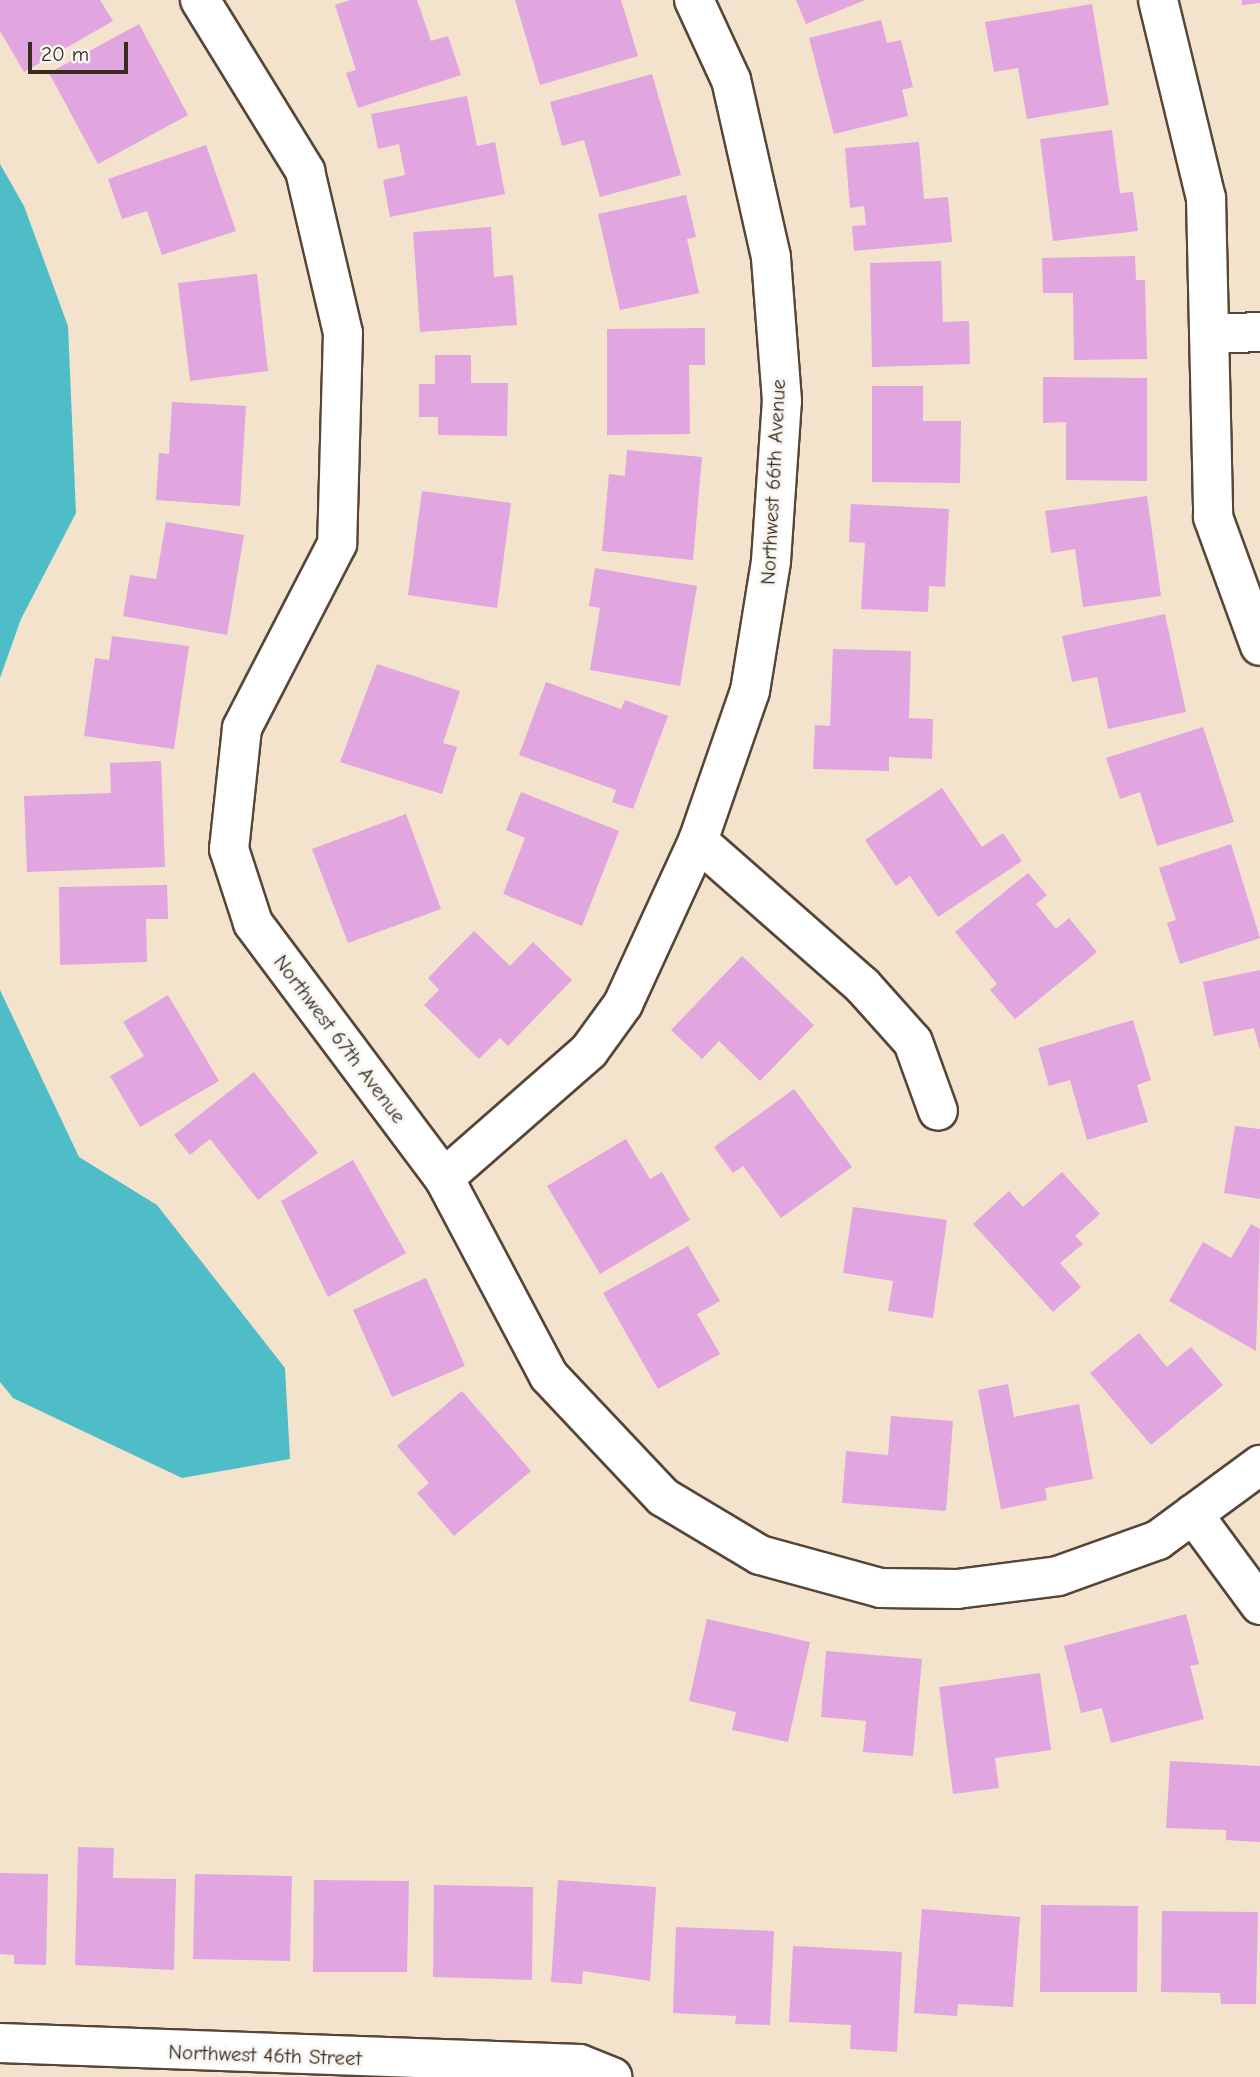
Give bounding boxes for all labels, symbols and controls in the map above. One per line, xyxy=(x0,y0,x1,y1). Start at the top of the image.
scale bar xyxy=(32,28,131,72)
text: 20 m xyxy=(41,42,89,66)
street label: Northwest 66th Avenue xyxy=(755,378,791,586)
street label: Northwest 67th Avenue xyxy=(268,950,412,1128)
street label: Northwest 46th Street xyxy=(168,2039,362,2071)

